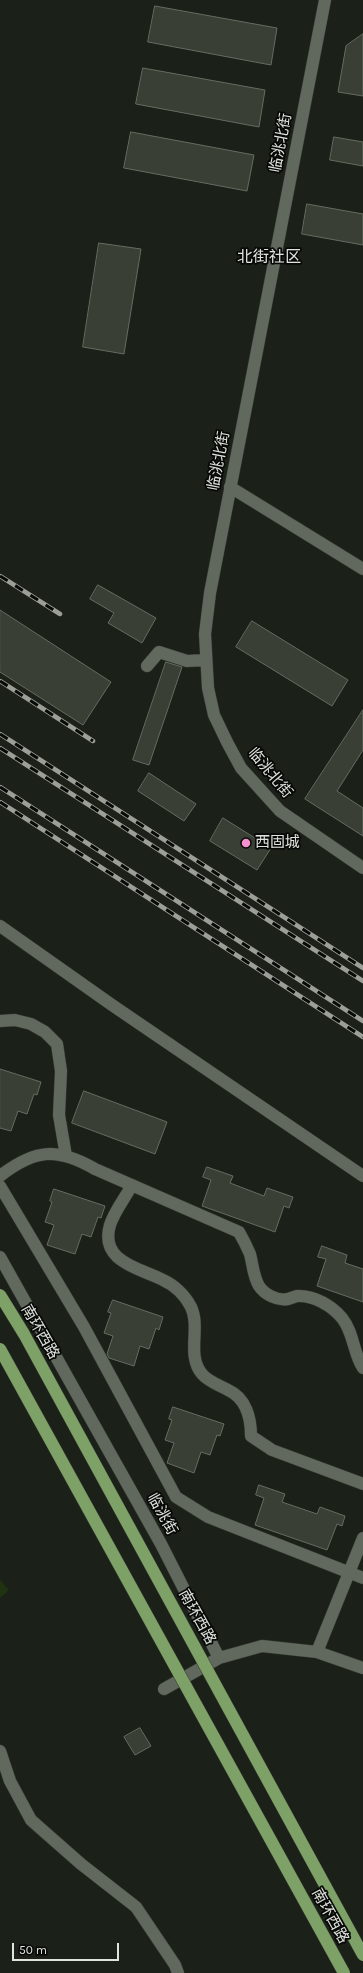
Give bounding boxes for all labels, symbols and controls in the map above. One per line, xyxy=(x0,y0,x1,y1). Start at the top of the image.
street label: 临洮北街 xyxy=(266,112,296,174)
district label: 北街社区 xyxy=(237,247,301,267)
street label: 临洮北街 xyxy=(204,430,234,492)
street label: 临洮北街 xyxy=(244,744,296,802)
place label: 西固城 xyxy=(255,834,300,852)
marker: 西固城 xyxy=(240,837,252,849)
street label: 南环西路 xyxy=(17,1302,63,1362)
street label: 临洮街 xyxy=(143,1490,181,1538)
street label: 南环西路 xyxy=(175,1586,219,1648)
street label: 南环西路 xyxy=(308,1885,352,1947)
scale bar xyxy=(14,1935,121,1961)
text: 50 m xyxy=(19,1943,47,1957)

